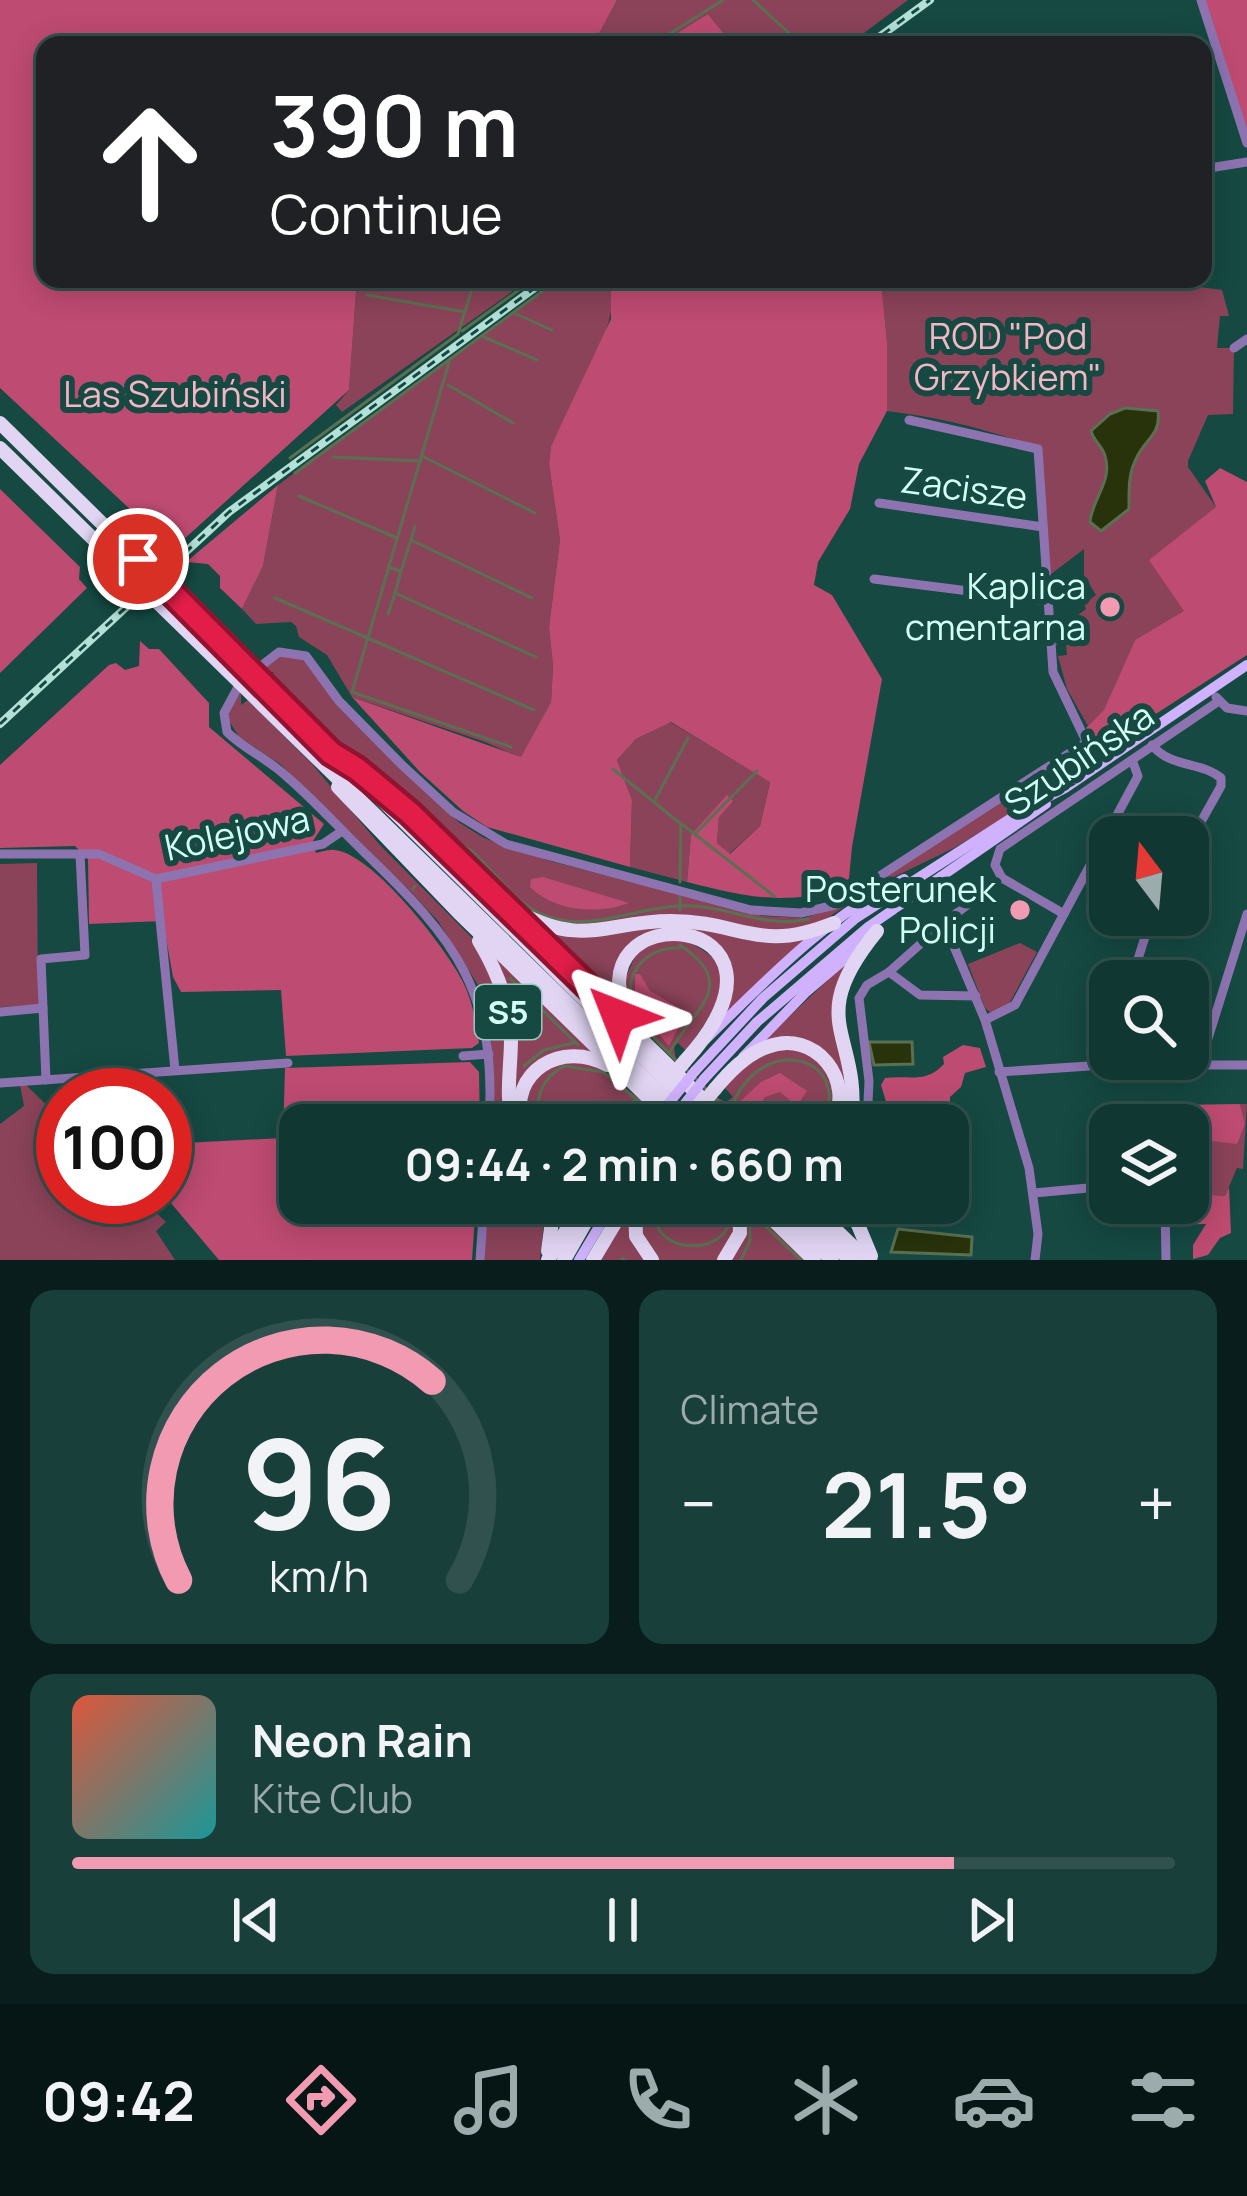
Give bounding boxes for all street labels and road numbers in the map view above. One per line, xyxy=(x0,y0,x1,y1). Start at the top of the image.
street label: Zacisze xyxy=(898,454,1031,521)
street label: Szubińska xyxy=(994,691,1163,827)
street label: Kolejowa xyxy=(160,793,314,872)
road number: S5 xyxy=(475,985,541,1039)

